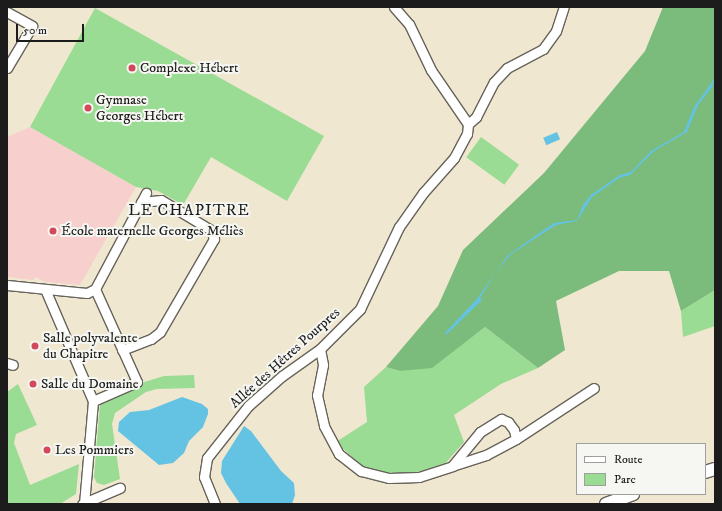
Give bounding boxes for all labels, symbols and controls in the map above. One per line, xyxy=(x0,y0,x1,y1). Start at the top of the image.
scale bar xyxy=(18,16,86,42)
text: 50 m xyxy=(23,23,47,38)
place label: Complexe Hébert xyxy=(140,60,239,76)
marker: Complexe Hébert xyxy=(127,63,137,73)
place label: Gymnase Georges Hébert xyxy=(96,92,183,124)
marker: Gymnase Georges Hébert xyxy=(83,103,93,113)
district label: LE CHAPITRE xyxy=(128,200,250,220)
place label: École maternelle Georges Méliès xyxy=(61,223,243,239)
marker: École maternelle Georges Méliès xyxy=(48,226,58,236)
street label: Allée des Hêtres Pourpres xyxy=(227,304,343,412)
place label: Salle polyvalente du Chapitre xyxy=(43,330,137,362)
marker: Salle polyvalente du Chapitre xyxy=(30,341,40,351)
place label: Salle du Domaine xyxy=(41,376,139,392)
marker: Salle du Domaine xyxy=(28,379,38,389)
place label: Les Pommiers xyxy=(55,442,134,458)
legend xyxy=(576,443,706,495)
marker: Les Pommiers xyxy=(42,445,52,455)
text: Route xyxy=(614,452,642,467)
text: Parc xyxy=(614,472,636,487)

